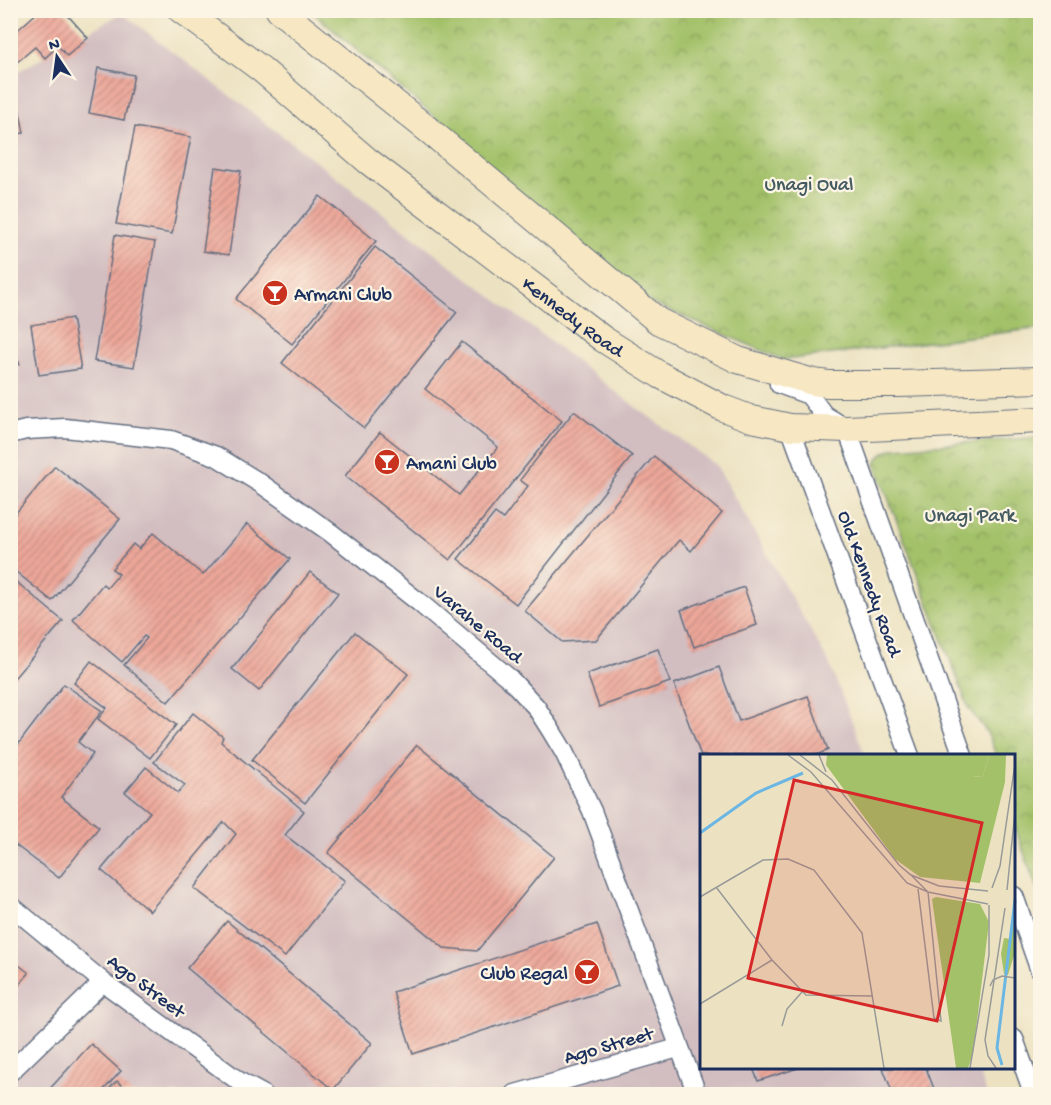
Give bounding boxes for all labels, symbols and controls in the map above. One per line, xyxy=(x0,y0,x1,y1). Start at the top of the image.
north arrow xyxy=(27,27,87,87)
text: N xyxy=(47,35,62,56)
park label: Unagi Oval xyxy=(765,175,853,198)
street label: Kennedy Road xyxy=(516,274,629,365)
bar icon: Armani Club xyxy=(260,278,290,308)
place label: Armani Club xyxy=(294,285,392,308)
bar icon: Amani Club xyxy=(372,447,402,477)
place label: Amani Club xyxy=(406,454,497,477)
park label: Unagi Park xyxy=(925,506,1017,529)
street label: Old Kennedy Road xyxy=(831,508,906,662)
street label: Varahe Road xyxy=(426,581,528,671)
inset map xyxy=(700,754,1015,1069)
street label: Ago Street xyxy=(101,951,190,1026)
bar icon: Club Regal xyxy=(572,957,602,987)
place label: Club Regal xyxy=(480,964,568,987)
street label: Ago Street xyxy=(562,1023,658,1071)

